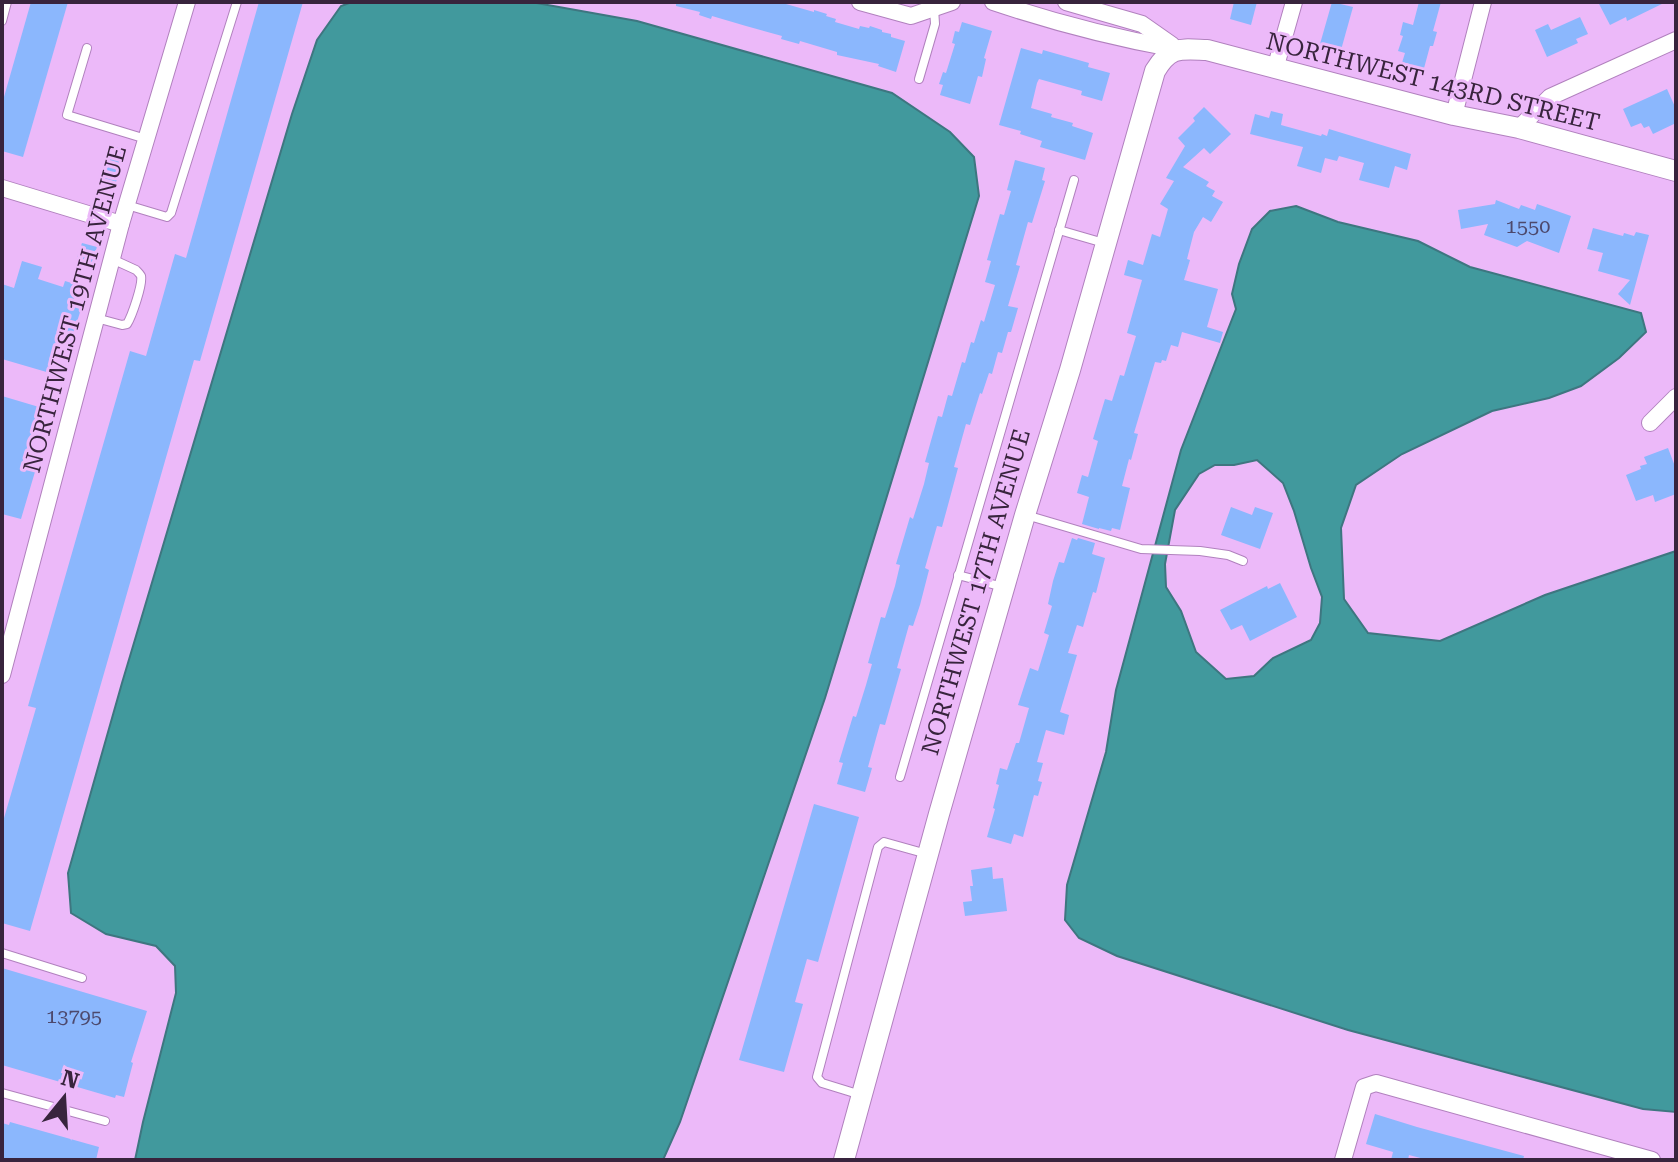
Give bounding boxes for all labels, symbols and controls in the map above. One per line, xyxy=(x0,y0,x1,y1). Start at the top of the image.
street label: NORTHWEST 143RD STREET xyxy=(1263,27,1603,137)
street label: NORTHWEST 19TH AVENUE xyxy=(18,142,132,476)
house number: 1550 xyxy=(1506,214,1550,238)
street label: NORTHWEST 17TH AVENUE xyxy=(916,426,1036,758)
house number: 13795 xyxy=(46,1004,102,1028)
north arrow xyxy=(24,1058,104,1138)
text: N xyxy=(58,1065,82,1094)

